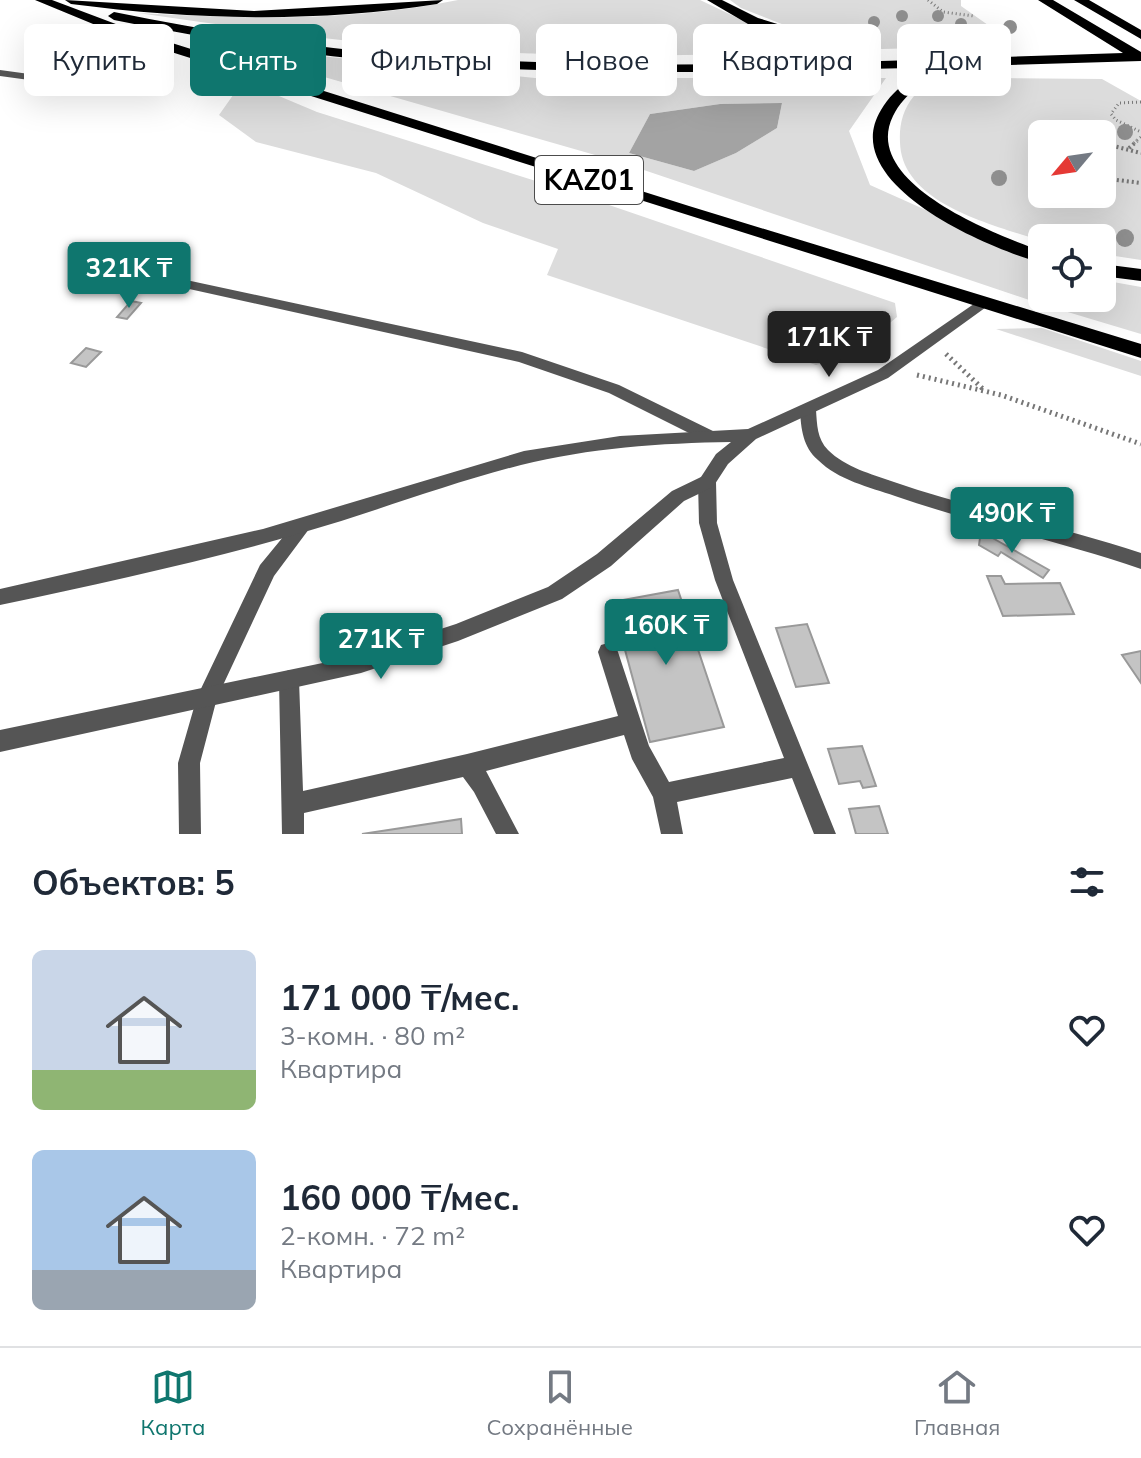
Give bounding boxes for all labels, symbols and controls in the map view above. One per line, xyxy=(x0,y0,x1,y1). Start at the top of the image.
chip: Купить xyxy=(24,24,174,96)
chip: Снять xyxy=(190,24,326,96)
chip: Фильтры xyxy=(342,24,520,96)
chip: Новое xyxy=(536,24,677,96)
chip: Квартира xyxy=(693,24,881,96)
chip: Дом xyxy=(897,24,1011,96)
north arrow xyxy=(1028,120,1116,208)
map controls xyxy=(1028,120,1116,312)
road number: KАZ01 xyxy=(535,156,643,204)
button: locate xyxy=(1028,224,1116,312)
pin: 321K ₸ xyxy=(64,242,194,310)
text: 321K ₸ xyxy=(86,251,172,284)
pin: 171K ₸ xyxy=(764,311,894,379)
text: 171K ₸ xyxy=(786,320,872,353)
pin: 490K ₸ xyxy=(947,487,1077,555)
text: 490K ₸ xyxy=(969,496,1055,529)
pin: 160K ₸ xyxy=(601,599,731,667)
text: 160K ₸ xyxy=(623,608,709,641)
pin: 271K ₸ xyxy=(316,613,446,681)
text: 271K ₸ xyxy=(338,622,424,655)
icon: filters xyxy=(1065,860,1109,904)
text: Объектов: 5 xyxy=(32,861,235,904)
text: 171 000 ₸/мес. xyxy=(280,976,519,1019)
icon: home xyxy=(96,982,192,1078)
icon: heart xyxy=(1065,1008,1109,1052)
text: 3-комн. · 80 m² xyxy=(280,1019,465,1052)
text: Квартира xyxy=(280,1052,402,1085)
text: 160 000 ₸/мес. xyxy=(280,1176,519,1219)
icon: home xyxy=(96,1182,192,1278)
icon: heart xyxy=(1065,1208,1109,1252)
text: 2-комн. · 72 m² xyxy=(280,1219,465,1252)
text: Квартира xyxy=(280,1252,402,1285)
tab: Карта xyxy=(141,1365,205,1441)
tab: Сохранённые xyxy=(486,1365,633,1441)
tab: Главная xyxy=(914,1365,1000,1441)

